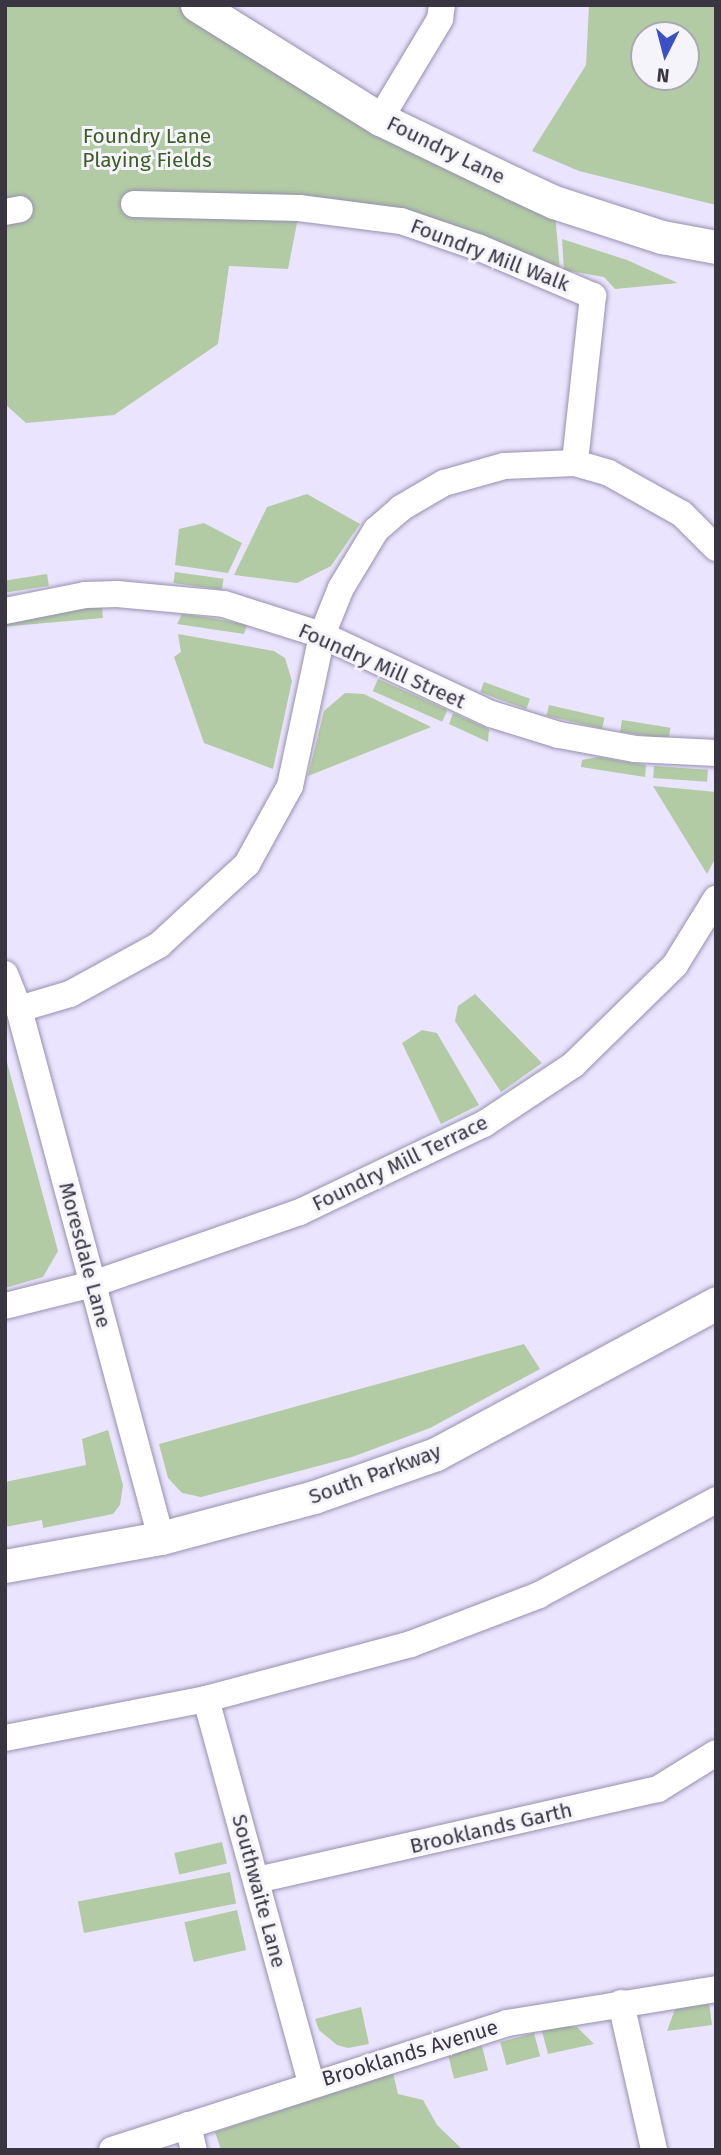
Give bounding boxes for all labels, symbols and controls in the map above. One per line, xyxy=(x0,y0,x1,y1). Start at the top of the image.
north arrow xyxy=(630,21,700,91)
text: N xyxy=(655,63,670,87)
street label: Foundry Lane xyxy=(383,111,509,189)
park label: Foundry Lane Playing Fields xyxy=(82,123,212,173)
street label: Foundry Mill Walk xyxy=(407,213,573,297)
street label: Foundry Mill Street xyxy=(295,618,469,714)
street label: Foundry Mill Terrace xyxy=(308,1110,492,1216)
street label: Moresdale Lane xyxy=(53,1179,117,1331)
street label: South Parkway xyxy=(305,1438,445,1510)
street label: Brooklands Garth xyxy=(407,1797,575,1859)
street label: Southwaite Lane xyxy=(226,1812,292,1970)
street label: Brooklands Avenue xyxy=(319,2014,501,2092)

